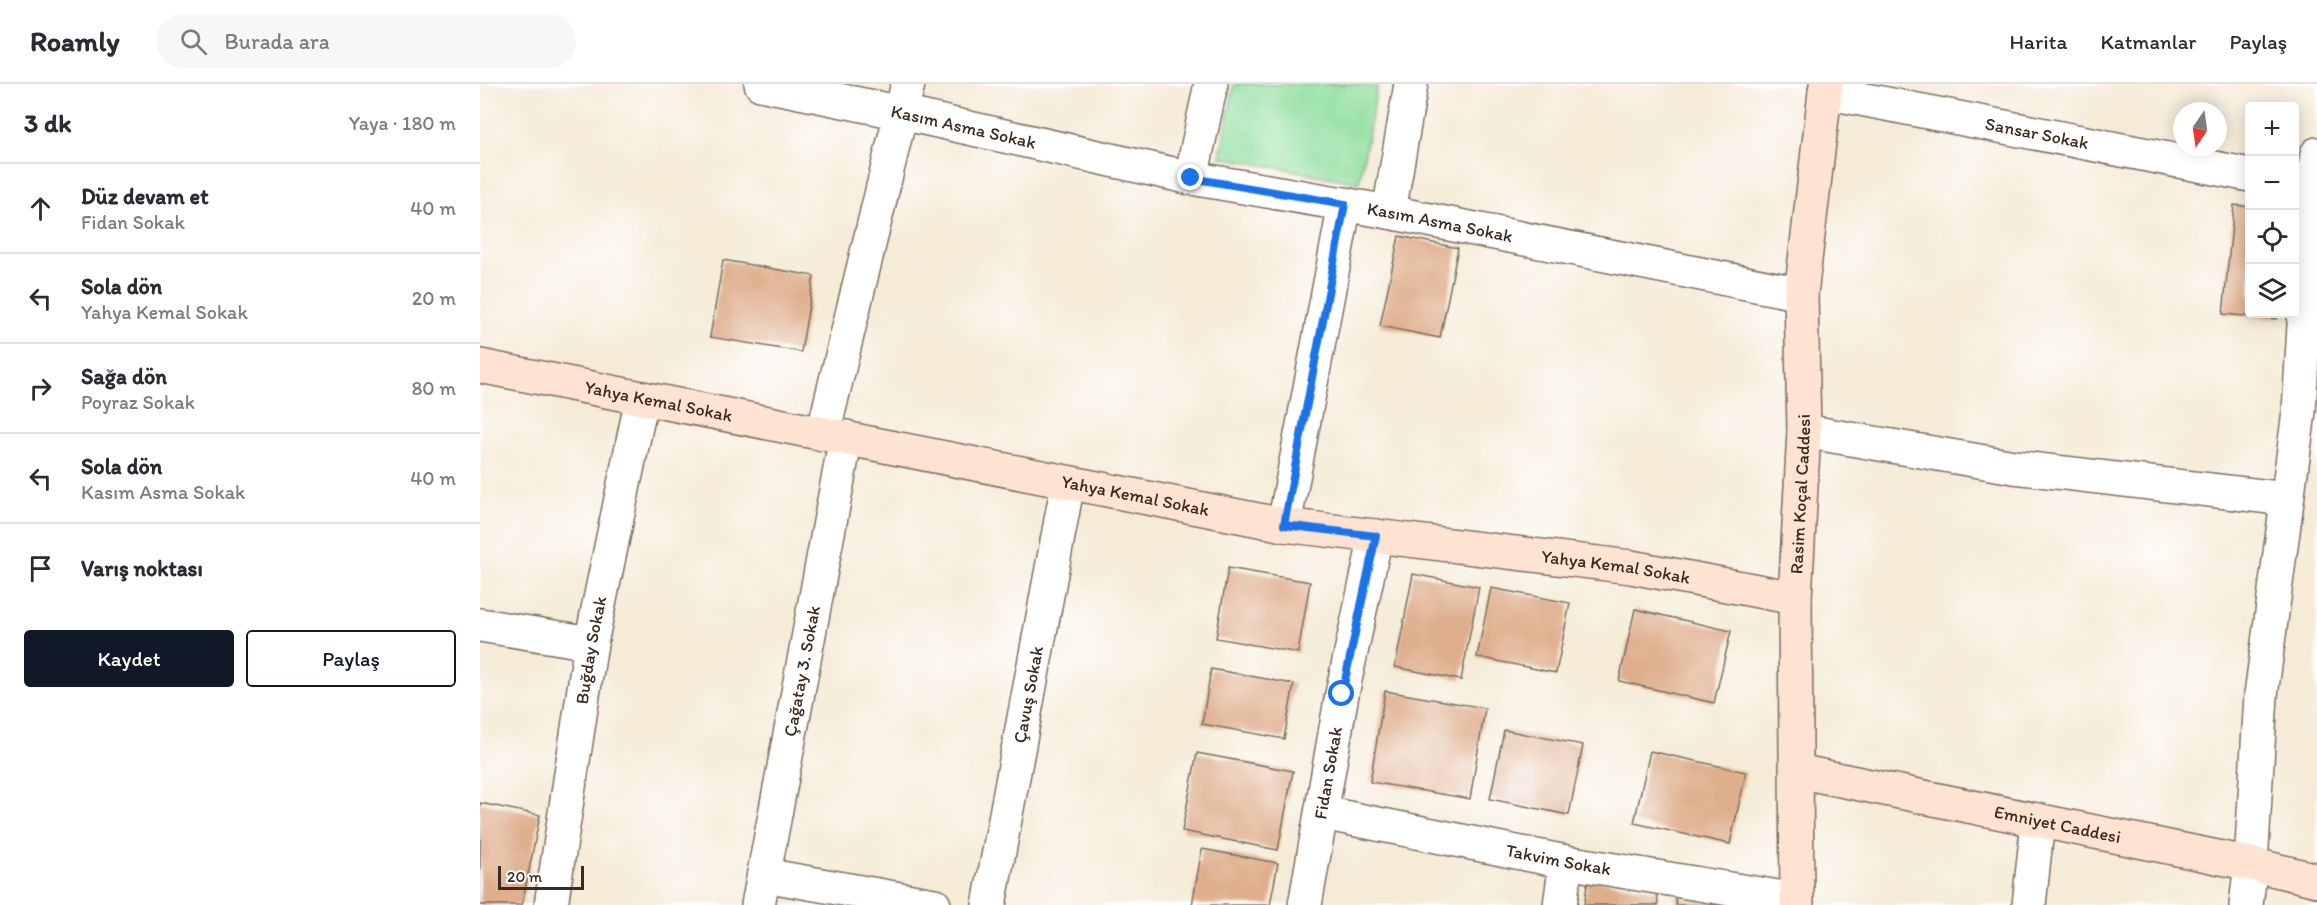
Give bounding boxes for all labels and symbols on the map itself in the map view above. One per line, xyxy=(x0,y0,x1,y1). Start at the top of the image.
street label: Kasım Asma Sokak xyxy=(889,100,1038,154)
north arrow xyxy=(2173,102,2227,156)
street label: Sansar Sokak xyxy=(1983,113,2091,154)
route end xyxy=(1177,164,1203,190)
street label: Kasım Asma Sokak xyxy=(1365,197,1515,247)
street label: Yahya Kemal Sokak xyxy=(583,376,735,427)
street label: Rasim Koçal Caddesi xyxy=(1785,414,1815,575)
street label: Yahya Kemal Sokak xyxy=(1059,470,1212,521)
street label: Yahya Kemal Sokak xyxy=(1540,545,1693,589)
street label: Buğday Sokak xyxy=(571,593,612,706)
street label: Çağatay 3. Sokak xyxy=(779,604,825,738)
street label: Çavuş Sokak xyxy=(1009,644,1048,745)
route start xyxy=(1328,680,1354,706)
street label: Fidan Sokak xyxy=(1309,724,1347,821)
street label: Emniyet Caddesi xyxy=(1992,801,2123,848)
street label: Takvim Sokak xyxy=(1504,839,1612,880)
scale bar xyxy=(498,863,584,890)

